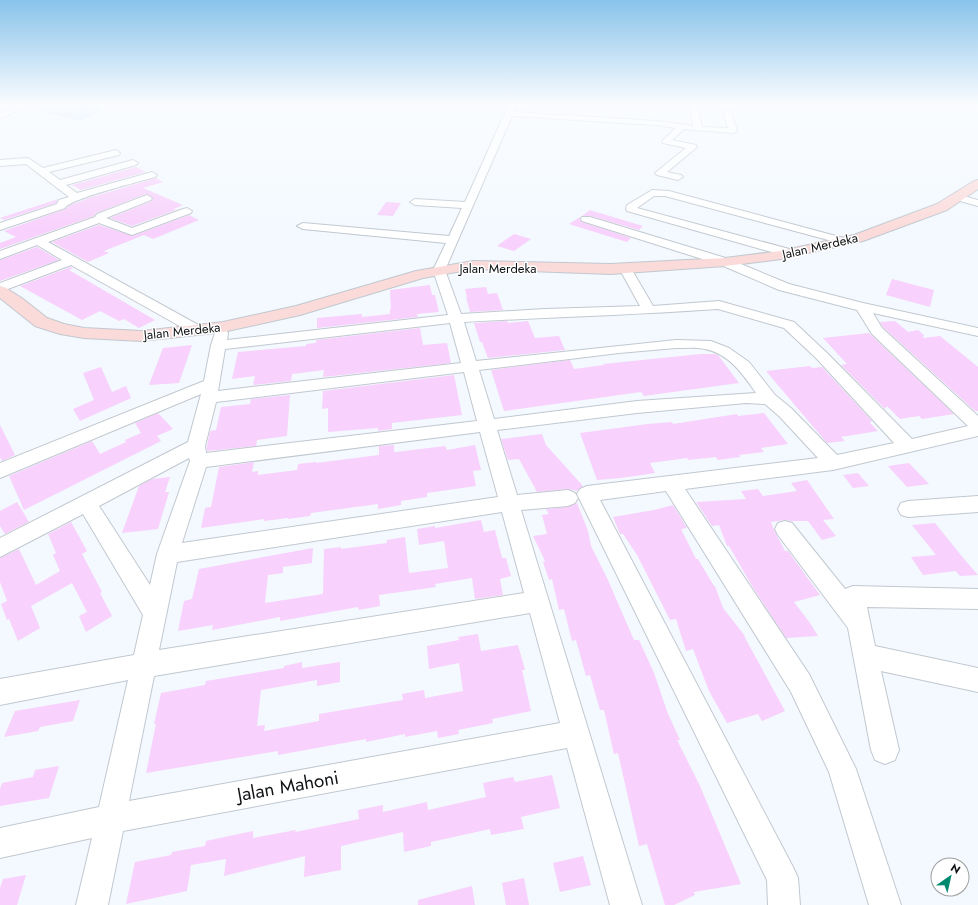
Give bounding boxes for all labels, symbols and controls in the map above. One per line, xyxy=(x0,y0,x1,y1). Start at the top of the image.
street label: Jalan Merdeka xyxy=(778,228,860,264)
street label: Jalan Merdeka xyxy=(457,259,537,278)
street label: Jalan Merdeka xyxy=(141,318,221,345)
street label: Jalan Mahoni xyxy=(232,764,341,809)
north arrow xyxy=(930,857,970,897)
text: N xyxy=(947,860,964,878)

